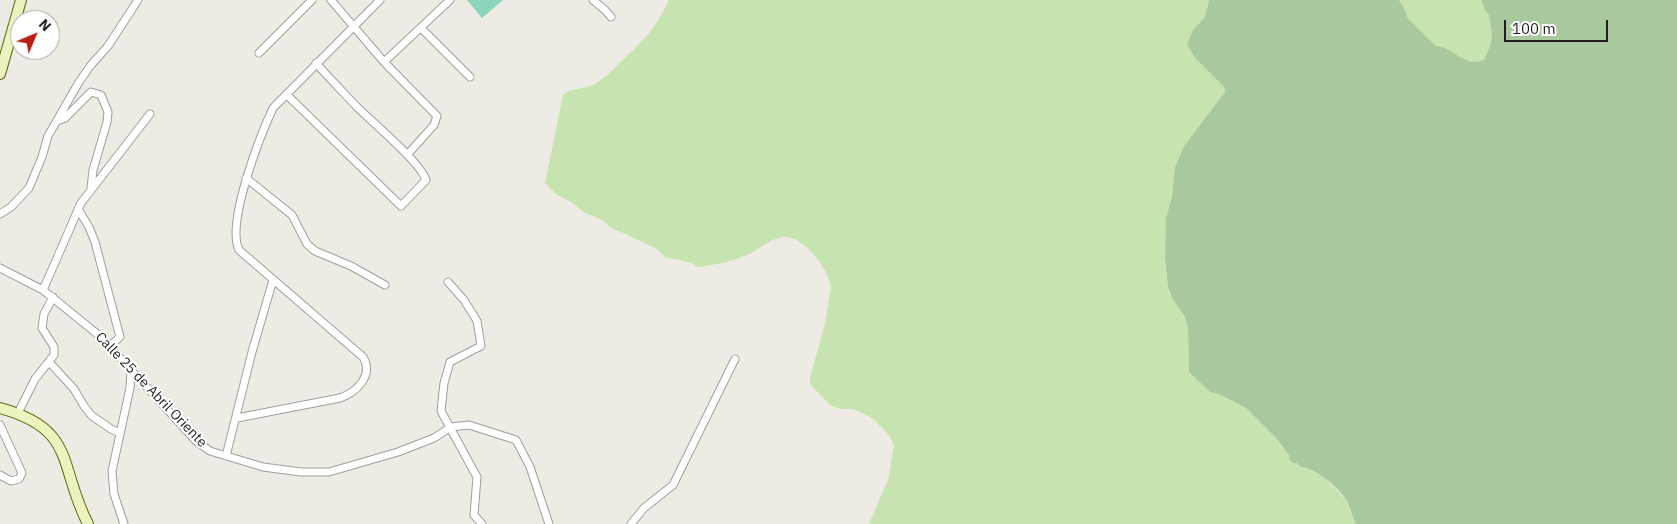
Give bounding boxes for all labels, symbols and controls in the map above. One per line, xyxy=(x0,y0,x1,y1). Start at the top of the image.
north arrow xyxy=(10,10,60,60)
scale bar xyxy=(1507,10,1611,42)
text: N xyxy=(35,15,55,35)
text: 100 m xyxy=(1512,19,1556,38)
street label: Calle 25 de Abril Oriente xyxy=(92,329,210,451)

